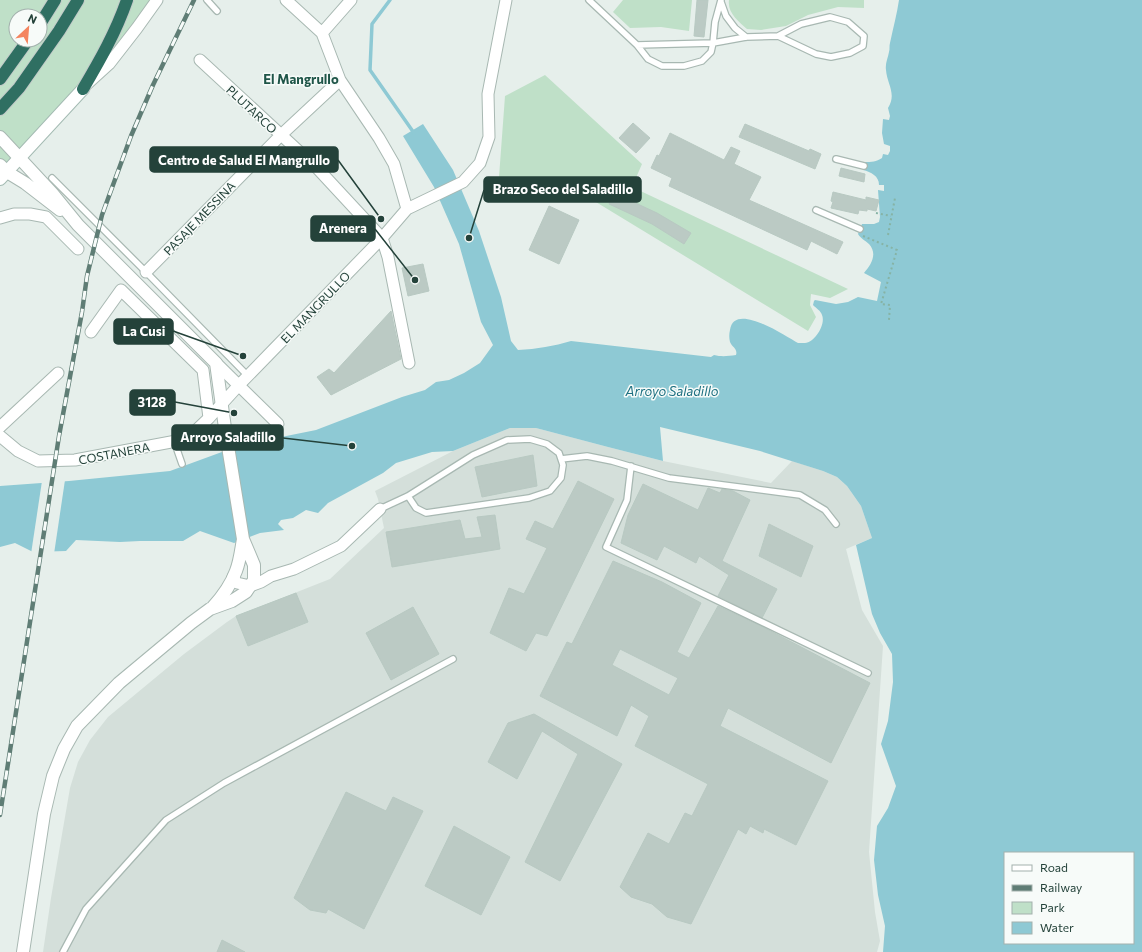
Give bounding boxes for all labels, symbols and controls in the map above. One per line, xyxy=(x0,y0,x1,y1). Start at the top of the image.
north arrow xyxy=(8,8,48,48)
text: N xyxy=(26,11,39,26)
district label: El Mangrullo xyxy=(263,71,339,87)
street label: PLUTARCO xyxy=(224,82,280,136)
callout: Centro de Salud El Mangrullo xyxy=(150,147,338,172)
text: Centro de Salud El Mangrullo xyxy=(158,152,330,168)
callout: Brazo Seco del Saladillo xyxy=(484,177,641,202)
street label: PASAJE MESSINA xyxy=(160,178,238,258)
text: Brazo Seco del Saladillo xyxy=(493,181,633,197)
callout: Arenera xyxy=(311,216,375,241)
text: Arenera xyxy=(319,220,367,236)
street label: EL MANGRULLO xyxy=(277,268,353,346)
callout: La Cusi xyxy=(114,319,173,344)
text: La Cusi xyxy=(123,323,165,339)
water label: Arroyo Saladillo xyxy=(624,383,719,399)
callout: 3128 xyxy=(130,390,175,415)
text: 3128 xyxy=(138,394,166,410)
callout: Arroyo Saladillo xyxy=(172,425,283,450)
text: Arroyo Saladillo xyxy=(180,429,276,445)
street label: COSTANERA xyxy=(77,439,151,467)
legend xyxy=(1004,852,1134,944)
text: Road xyxy=(1040,860,1068,874)
text: Railway xyxy=(1040,880,1082,894)
text: Park xyxy=(1040,900,1066,914)
text: Water xyxy=(1040,920,1074,934)

